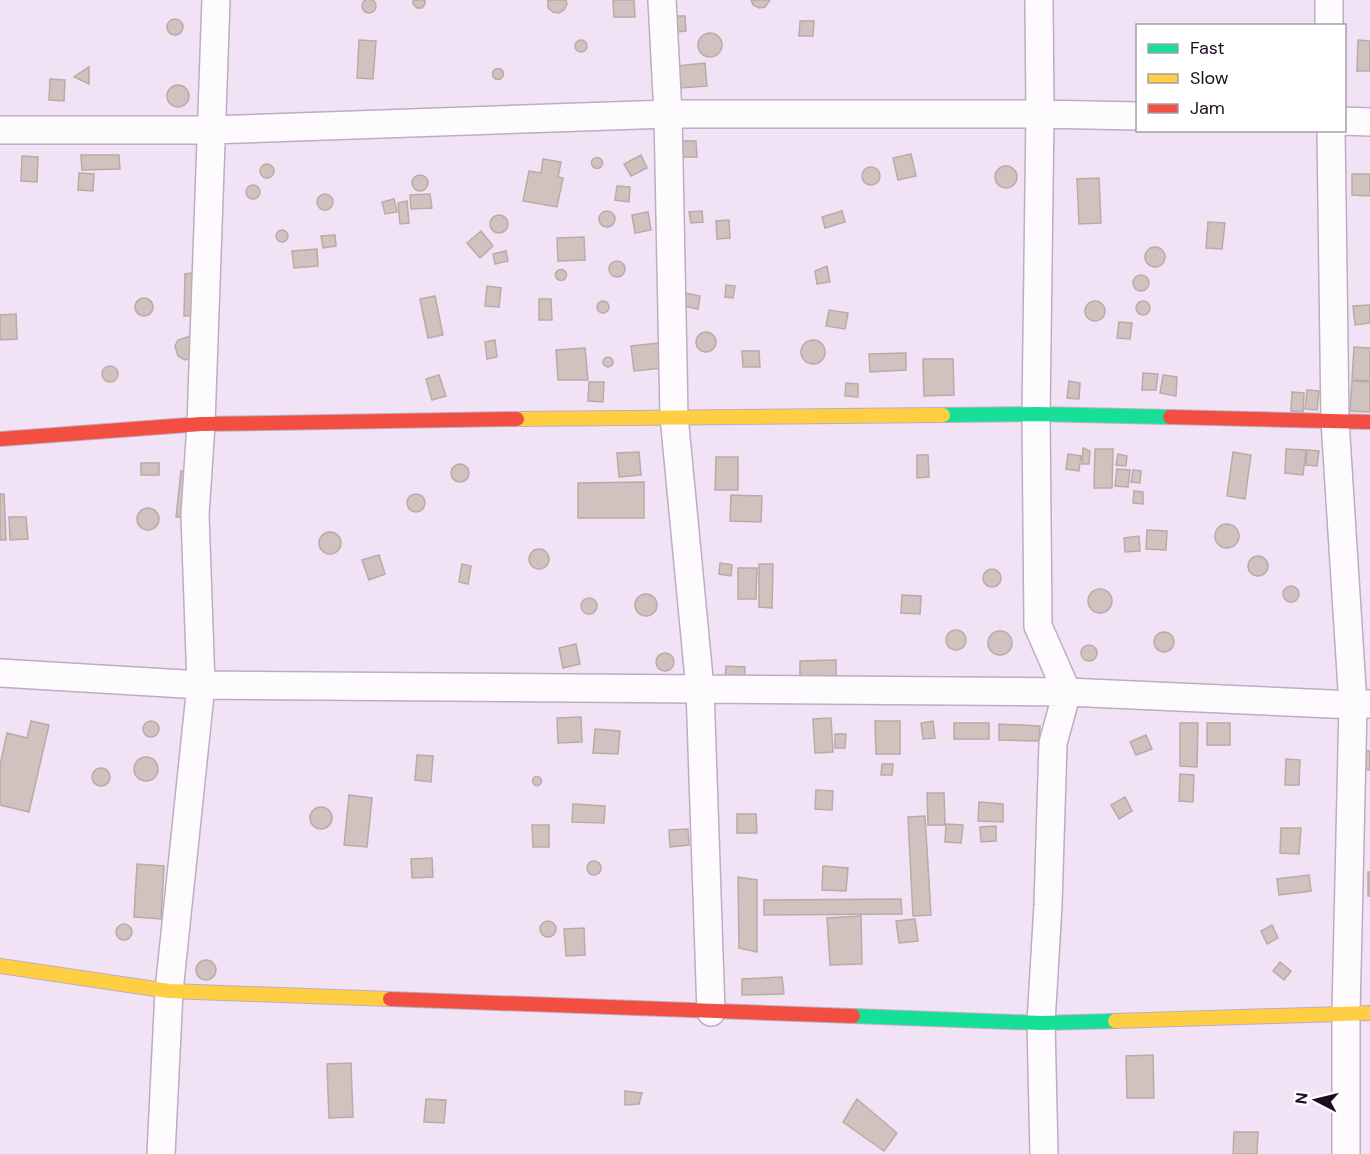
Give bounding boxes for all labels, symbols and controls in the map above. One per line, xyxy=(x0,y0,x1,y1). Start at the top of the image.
legend xyxy=(1136,24,1346,132)
text: Fast xyxy=(1190,36,1225,60)
text: Slow xyxy=(1190,66,1229,90)
text: Jam xyxy=(1190,96,1225,120)
north arrow xyxy=(1286,1070,1346,1130)
text: N xyxy=(1290,1091,1313,1105)

